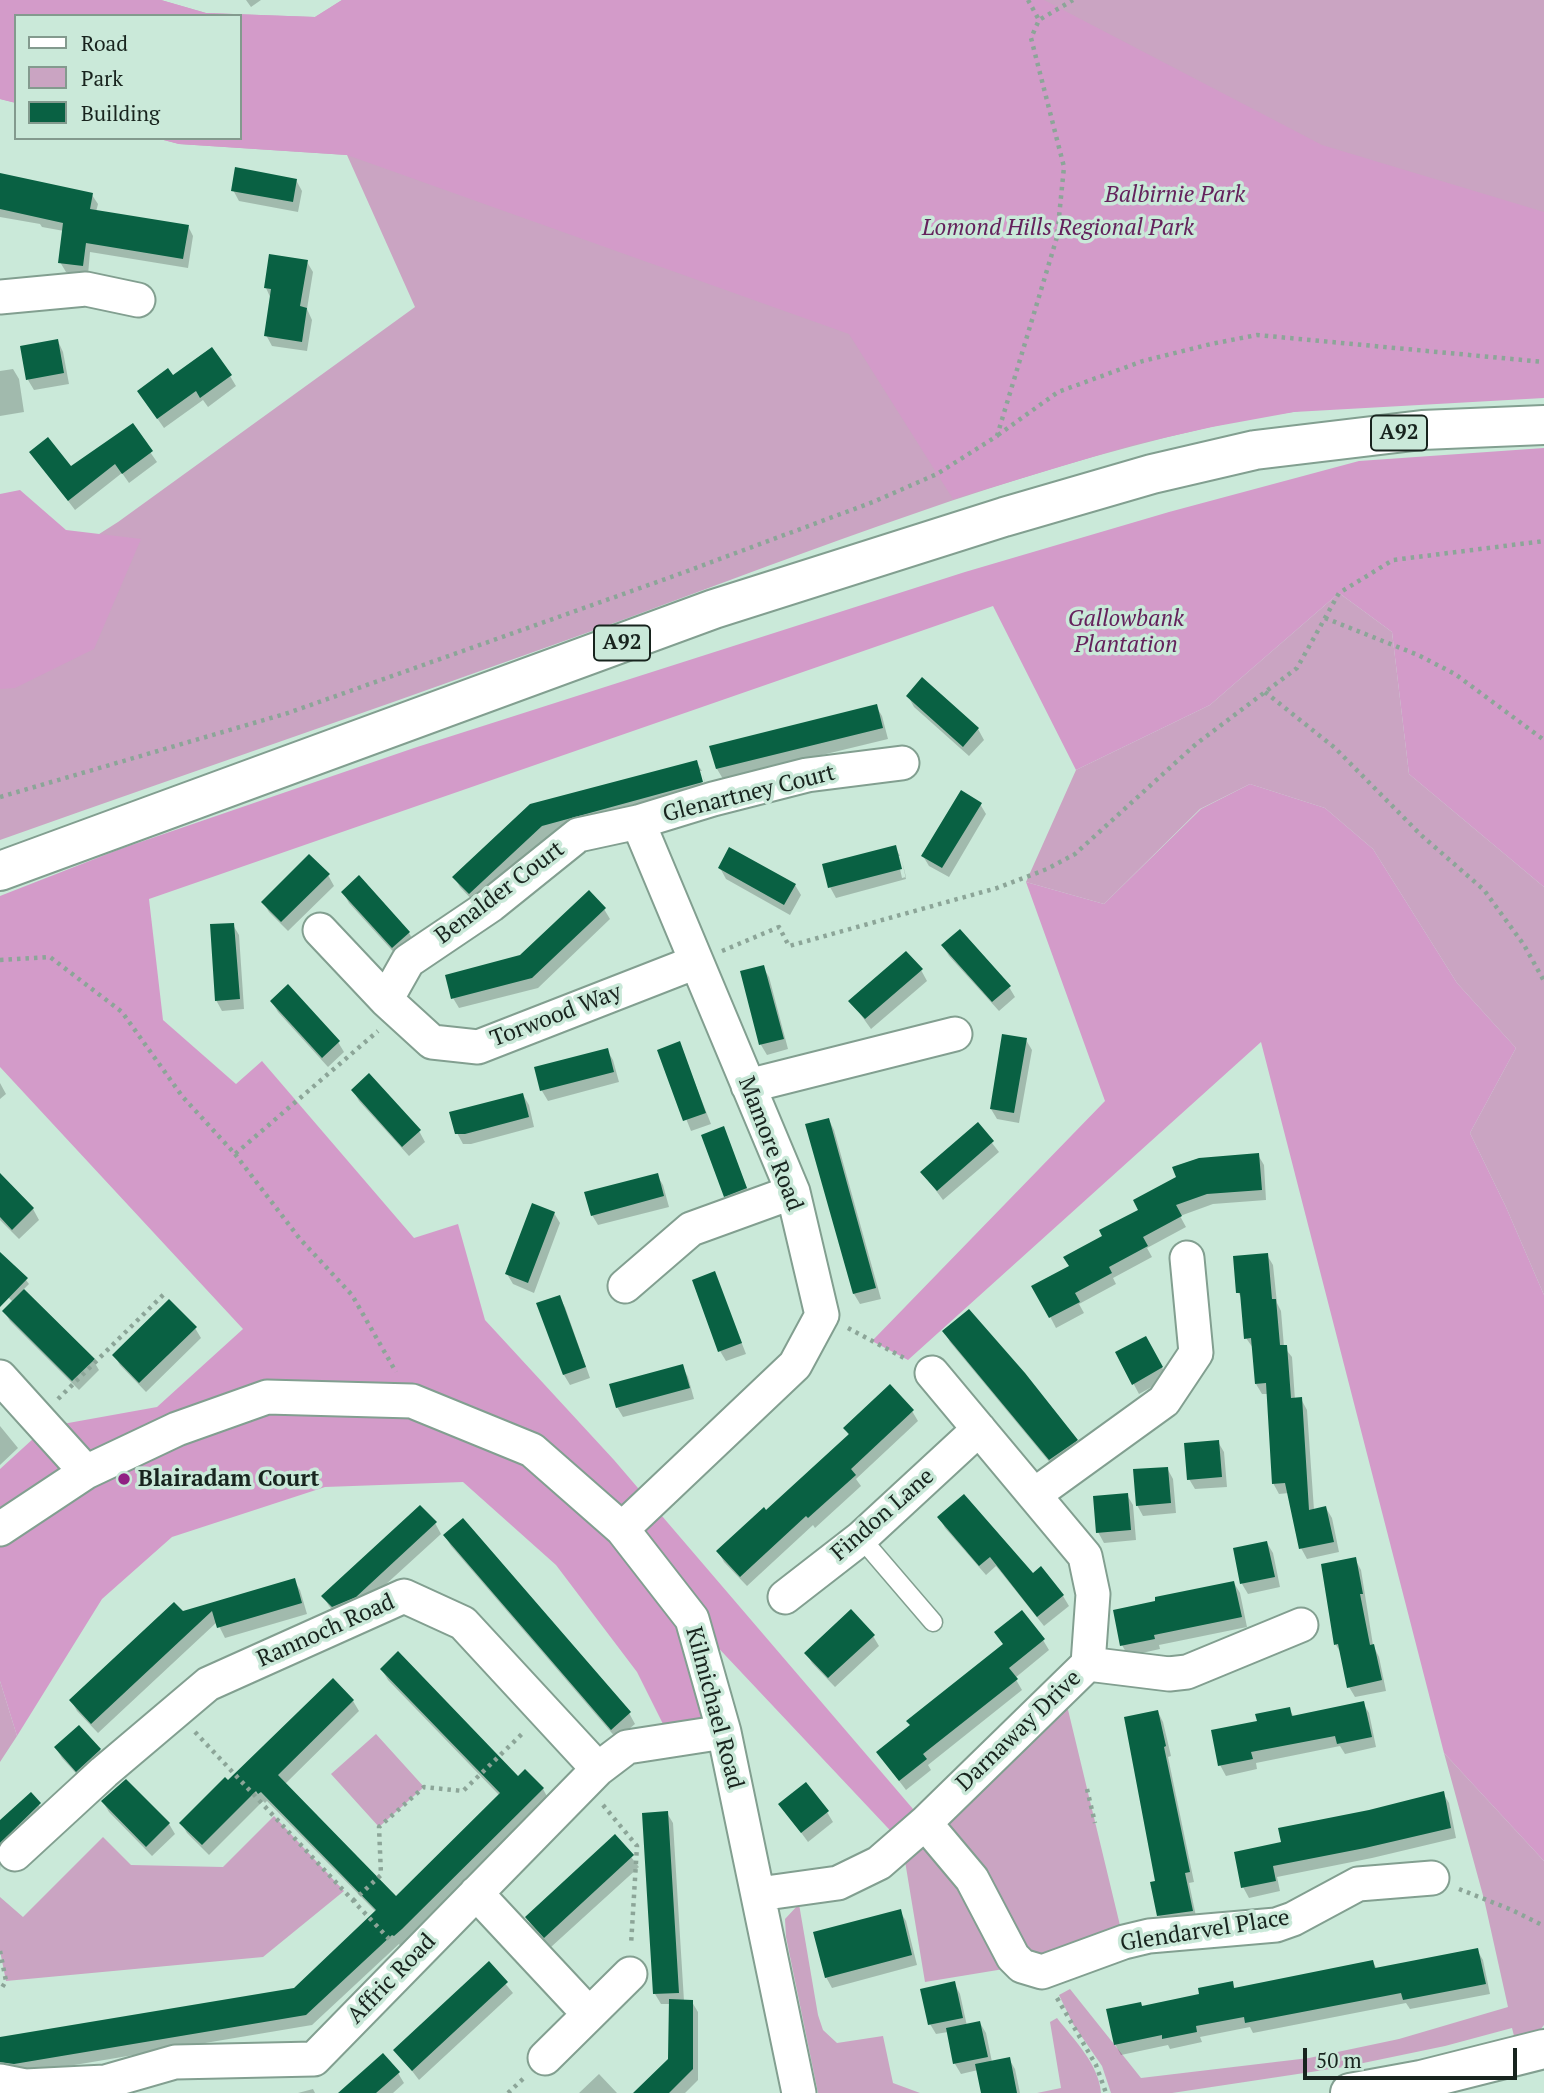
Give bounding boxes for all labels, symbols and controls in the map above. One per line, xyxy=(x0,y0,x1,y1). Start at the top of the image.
legend xyxy=(14,14,242,140)
text: Road xyxy=(81,29,128,57)
text: Park xyxy=(81,64,123,92)
text: Building xyxy=(81,99,160,127)
park label: Balbirnie Park xyxy=(1105,181,1245,209)
park label: Lomond Hills Regional Park xyxy=(922,214,1194,242)
road number: A92 xyxy=(1371,416,1427,450)
park label: Gallowbank Plantation xyxy=(1068,605,1184,659)
road number: A92 xyxy=(594,626,650,660)
street label: Glenartney Court xyxy=(660,759,838,829)
street label: Benalder Court xyxy=(430,836,570,950)
street label: Torwood Way xyxy=(487,978,625,1054)
street label: Mamore Road xyxy=(732,1073,808,1215)
street label: Findon Lane xyxy=(826,1463,940,1567)
place label: Blairadam Court xyxy=(138,1465,319,1493)
marker: Blairadam Court xyxy=(116,1471,132,1487)
street label: Rannoch Road xyxy=(253,1588,399,1674)
street label: Kilmichael Road xyxy=(679,1624,749,1792)
street label: Darnaway Drive xyxy=(951,1665,1087,1797)
street label: Glendarvel Place xyxy=(1118,1904,1292,1958)
street label: Affric Road xyxy=(342,1928,442,2030)
scale bar xyxy=(1306,2034,1520,2078)
text: 50 m xyxy=(1316,2046,1362,2074)

